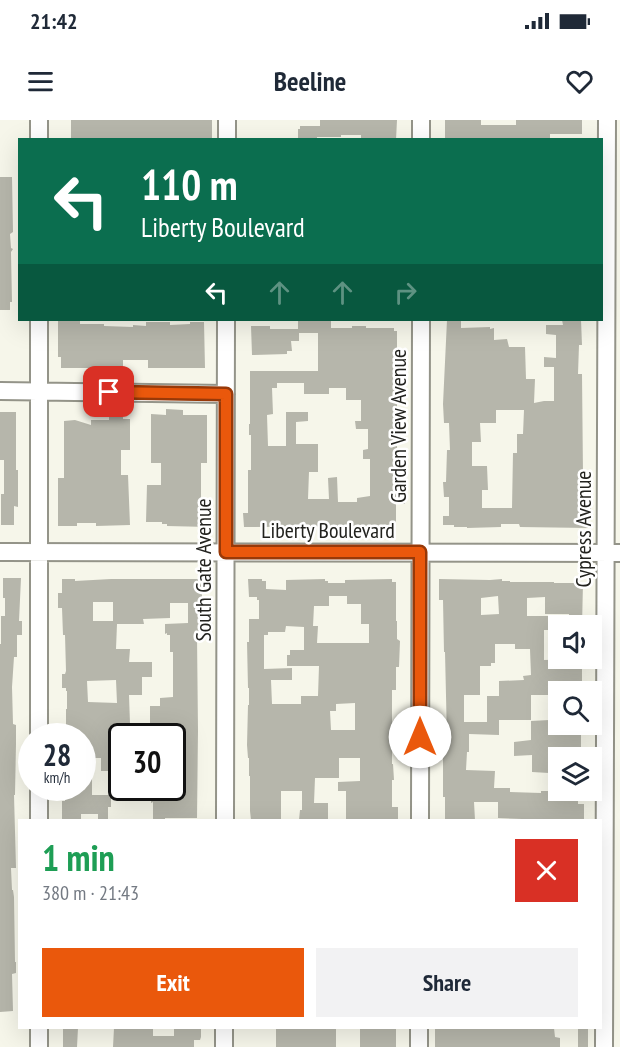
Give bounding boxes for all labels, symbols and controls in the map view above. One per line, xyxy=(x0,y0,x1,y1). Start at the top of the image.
text: 21:42 xyxy=(30,7,78,35)
text: Beeline xyxy=(274,64,346,98)
icon: menu xyxy=(24,65,57,98)
icon: heart xyxy=(563,65,596,98)
text: 110 m xyxy=(141,157,238,212)
icon: left xyxy=(42,162,120,240)
text: Liberty Boulevard xyxy=(141,210,305,244)
icon: left xyxy=(200,276,233,309)
icon: ahead xyxy=(263,276,296,309)
icon: ahead xyxy=(326,276,359,309)
icon: right xyxy=(389,276,422,309)
street label: Garden View Avenue xyxy=(384,349,412,503)
pin xyxy=(83,366,134,417)
icon: arrive xyxy=(92,375,125,408)
street label: Cypress Avenue xyxy=(569,471,597,587)
street label: South Gate Avenue xyxy=(189,498,217,642)
street label: Liberty Boulevard xyxy=(261,516,395,544)
map controls xyxy=(548,615,602,801)
button: sound xyxy=(548,615,602,669)
button: search xyxy=(548,681,602,735)
position arrow xyxy=(388,705,452,769)
speed limit sign: 30 xyxy=(108,723,186,801)
text: 28 xyxy=(43,735,71,774)
button: layers xyxy=(548,747,602,801)
text: km/h xyxy=(44,768,70,787)
text: 1 min xyxy=(42,834,115,881)
button: close xyxy=(515,839,578,902)
text: 380 m · 21:43 xyxy=(42,880,139,906)
button: Exit xyxy=(42,948,304,1017)
button: Share xyxy=(316,948,578,1017)

